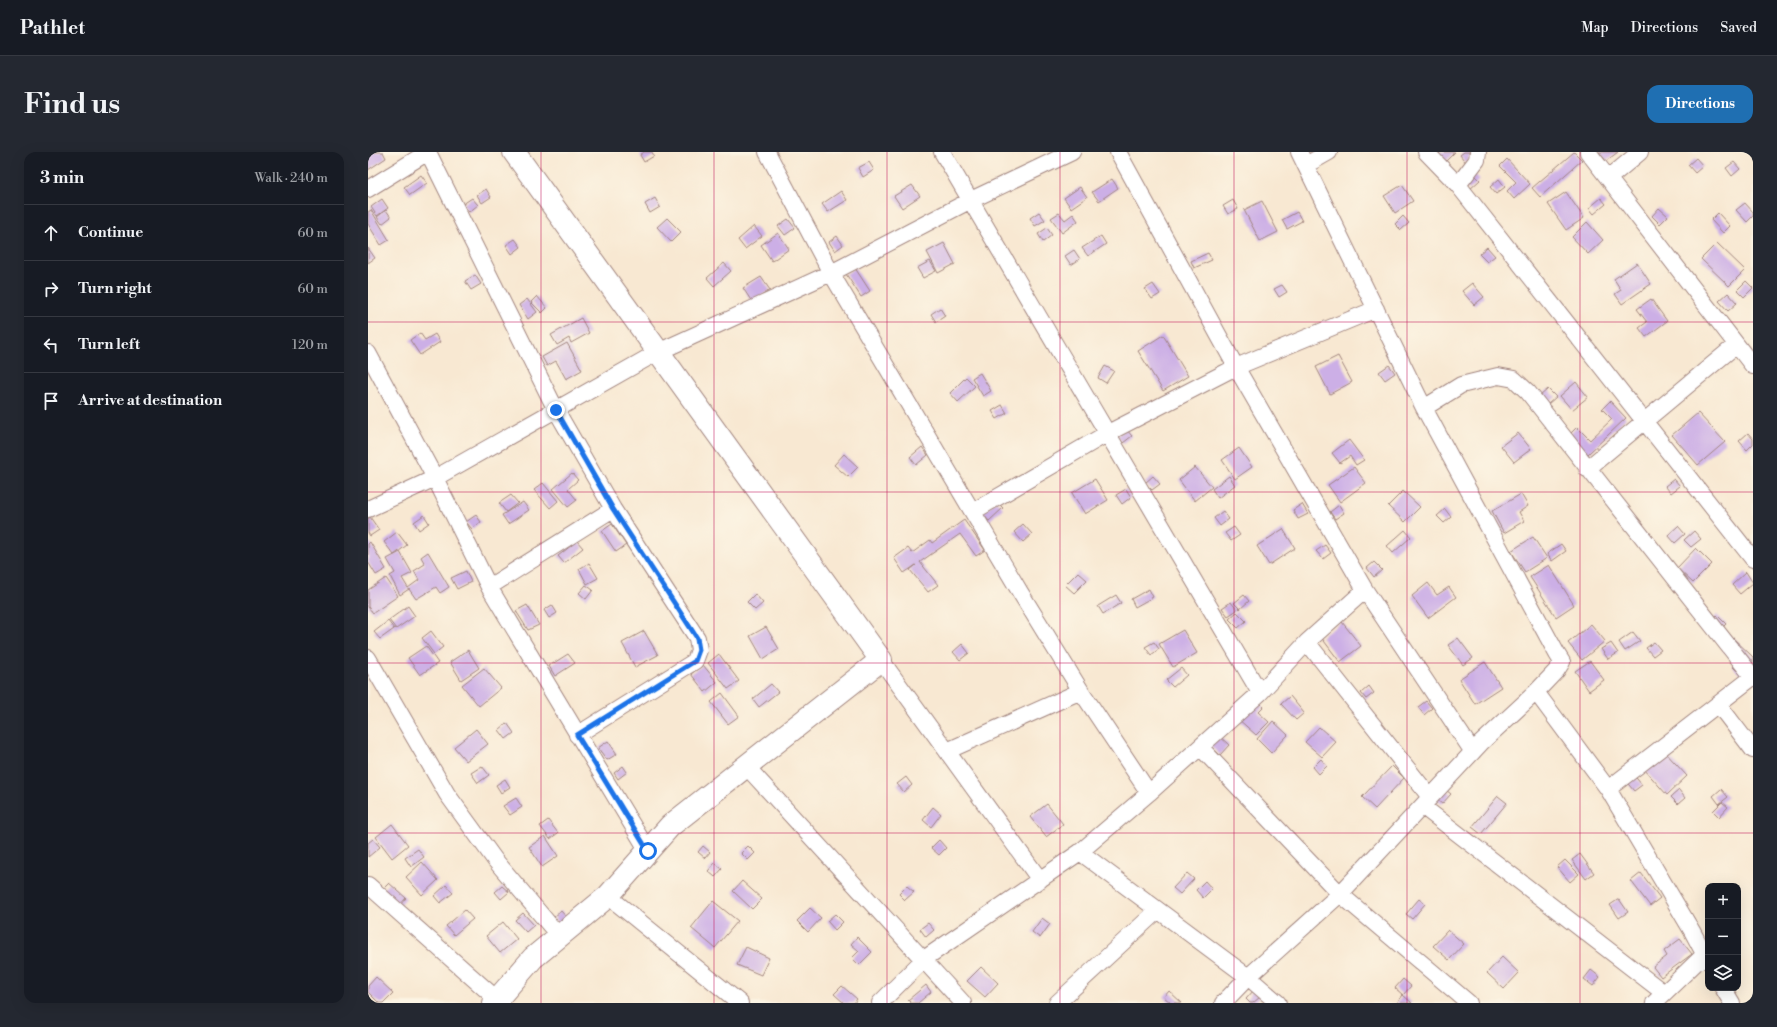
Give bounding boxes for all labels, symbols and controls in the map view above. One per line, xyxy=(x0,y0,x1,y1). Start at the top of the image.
text: Pathlet xyxy=(20,16,85,40)
text: Map xyxy=(1581,19,1609,37)
text: Directions xyxy=(1631,19,1698,37)
text: Saved xyxy=(1720,19,1757,37)
button: Directions xyxy=(1647,85,1753,123)
text: Find us xyxy=(24,87,120,122)
text: 3 min xyxy=(40,167,84,189)
text: Walk · 240 m xyxy=(254,170,328,186)
icon: ahead xyxy=(40,222,62,244)
text: Continue xyxy=(78,223,143,242)
text: 60 m xyxy=(297,225,328,241)
icon: right xyxy=(40,278,62,300)
text: Turn right xyxy=(78,279,152,298)
text: 60 m xyxy=(297,281,328,297)
icon: left xyxy=(40,334,62,356)
text: Turn left xyxy=(78,335,140,354)
text: 120 m xyxy=(292,337,328,353)
icon: arrive xyxy=(40,390,62,412)
text: Arrive at destination xyxy=(78,391,222,410)
route end xyxy=(547,401,565,419)
route start xyxy=(639,842,657,860)
map controls xyxy=(1705,883,1741,991)
button: + xyxy=(1705,883,1741,919)
button: − xyxy=(1705,919,1741,955)
button: layers xyxy=(1705,955,1741,991)

